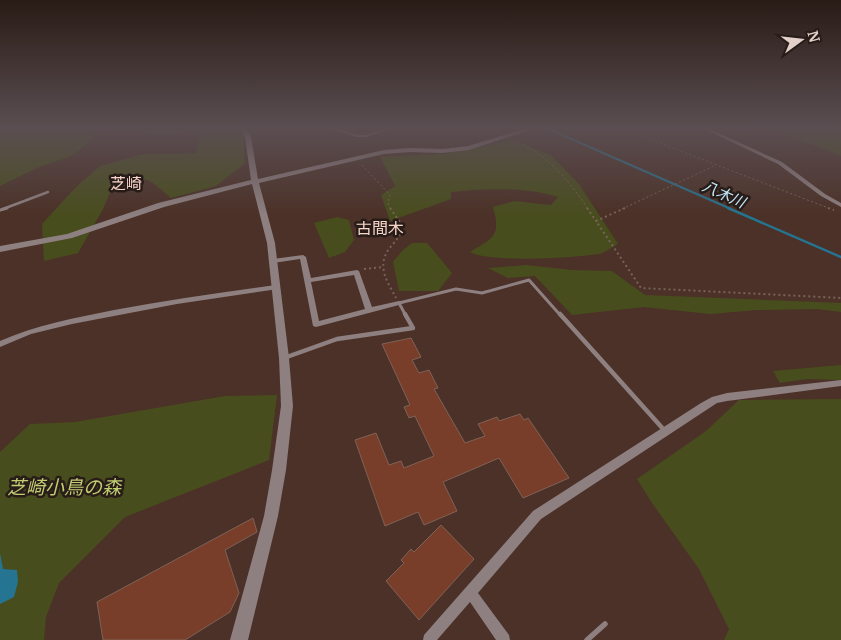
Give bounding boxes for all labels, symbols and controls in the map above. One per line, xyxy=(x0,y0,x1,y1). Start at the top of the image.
north arrow xyxy=(776,15,826,65)
text: N xyxy=(803,29,824,44)
district label: 芝崎 xyxy=(110,173,142,193)
water label: 八木川 xyxy=(700,176,750,213)
district label: 古間木 xyxy=(356,218,404,238)
park label: 芝崎小鳥の森 xyxy=(7,475,123,499)

